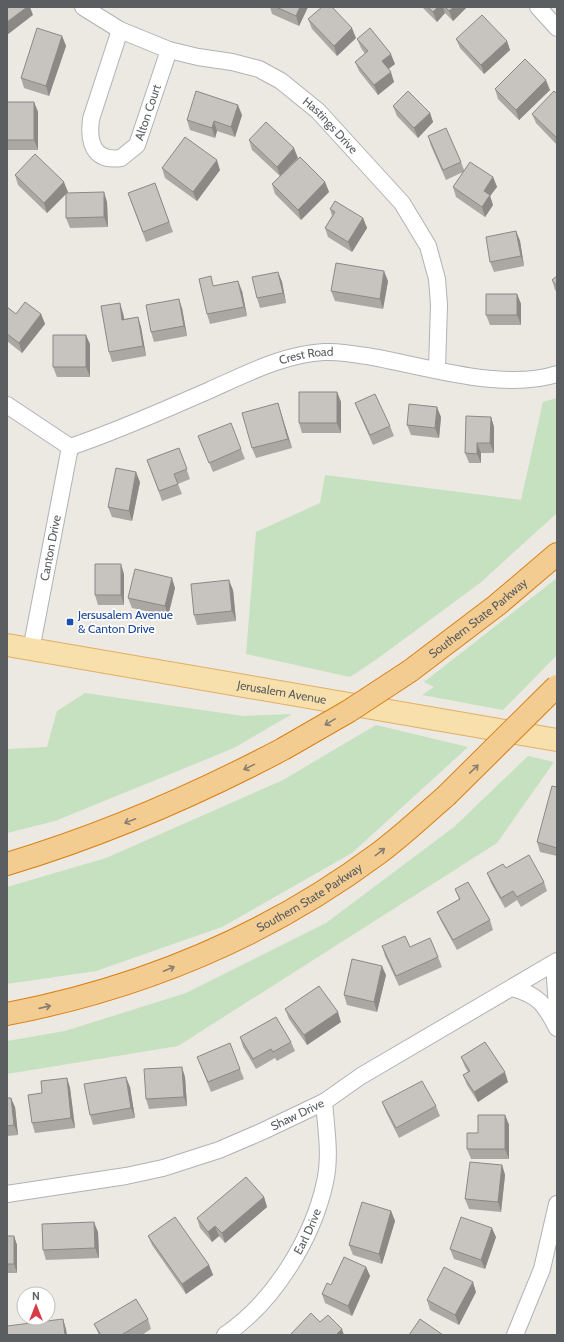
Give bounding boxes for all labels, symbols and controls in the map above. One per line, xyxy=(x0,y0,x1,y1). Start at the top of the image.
street label: Alton Court xyxy=(131,82,164,142)
street label: Hastings Drive xyxy=(300,94,361,157)
street label: Crest Road xyxy=(277,344,333,367)
street label: Canton Drive xyxy=(36,514,64,582)
street label: Southern State Parkway xyxy=(425,575,530,661)
place label: Jersusalem Avenue & Canton Drive xyxy=(77,607,173,636)
marker: Jersusalem Avenue & Canton Drive xyxy=(65,617,75,627)
street label: Jerusalem Avenue xyxy=(235,677,328,707)
one-way arrow xyxy=(324,719,336,727)
one-way arrow xyxy=(243,764,255,771)
one-way arrow xyxy=(469,764,479,774)
one-way arrow xyxy=(125,818,137,825)
one-way arrow xyxy=(375,847,386,856)
street label: Southern State Parkway xyxy=(254,860,365,935)
one-way arrow xyxy=(163,964,175,972)
one-way arrow xyxy=(38,1002,51,1010)
street label: Shaw Drive xyxy=(268,1095,326,1133)
street label: Earl Drive xyxy=(290,1206,324,1257)
north arrow xyxy=(16,1286,56,1326)
text: N xyxy=(32,1289,40,1303)

